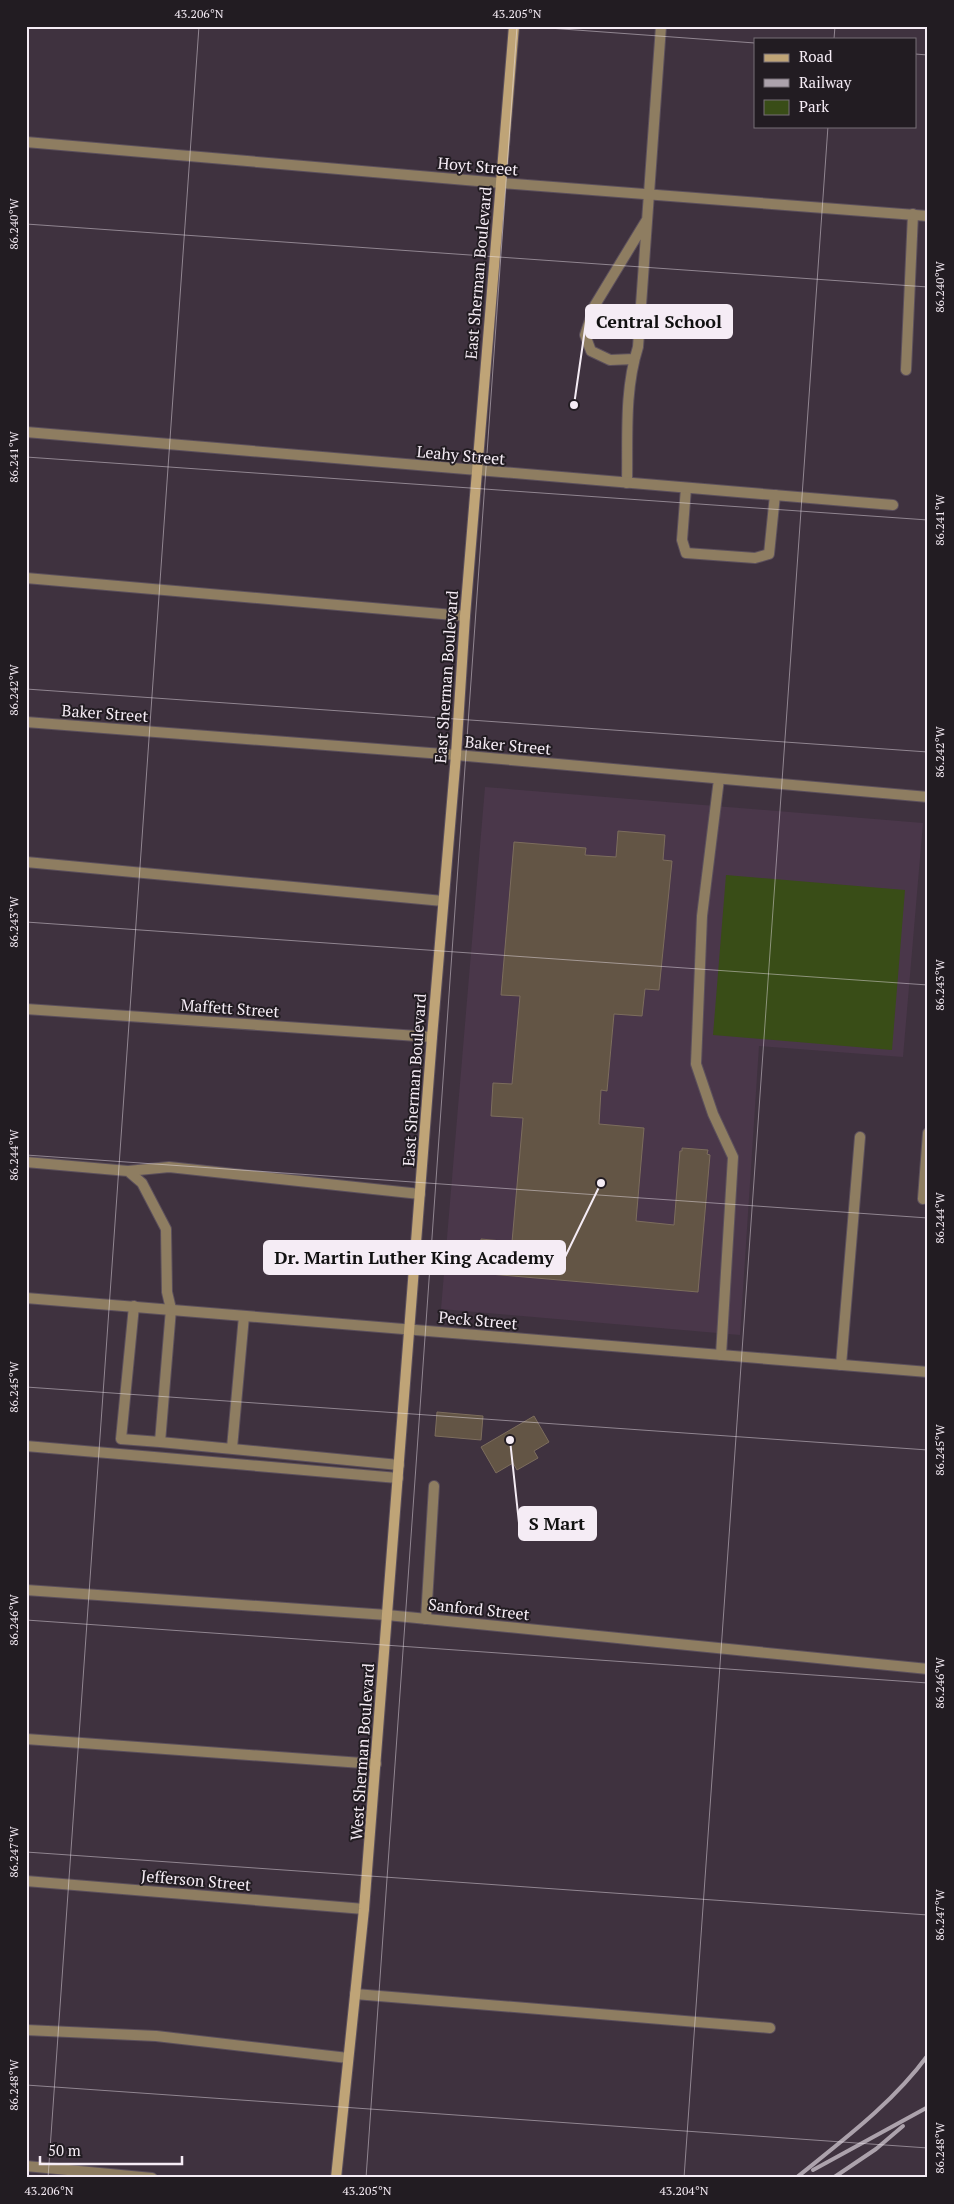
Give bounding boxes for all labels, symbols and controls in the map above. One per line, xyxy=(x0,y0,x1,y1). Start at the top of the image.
text: 43.206°N xyxy=(174,6,224,21)
text: 43.205°N xyxy=(492,6,542,21)
legend xyxy=(754,38,916,128)
text: Road xyxy=(799,46,832,66)
text: Railway xyxy=(799,72,852,92)
text: Park xyxy=(799,96,829,116)
street label: Hoyt Street xyxy=(437,152,519,180)
street label: East Sherman Boulevard xyxy=(459,186,497,360)
text: 86.240°W xyxy=(6,197,21,250)
text: 86.240°W xyxy=(932,260,947,313)
callout: Central School xyxy=(586,305,732,338)
text: Central School xyxy=(596,309,722,333)
text: 86.241°W xyxy=(6,430,21,483)
street label: Leahy Street xyxy=(416,440,506,470)
text: 86.241°W xyxy=(932,493,947,546)
street label: East Sherman Boulevard xyxy=(429,590,463,764)
text: 86.242°W xyxy=(6,663,21,716)
street label: Baker Street xyxy=(61,699,149,727)
text: 86.242°W xyxy=(932,725,947,778)
street label: Baker Street xyxy=(464,730,552,760)
text: 86.243°W xyxy=(6,895,21,948)
text: 86.243°W xyxy=(932,958,947,1011)
street label: East Sherman Boulevard xyxy=(397,993,431,1167)
street label: Maffett Street xyxy=(180,994,280,1022)
text: 86.244°W xyxy=(6,1128,21,1181)
text: 86.244°W xyxy=(932,1191,947,1244)
callout: Dr. Martin Luther King Academy xyxy=(264,1241,565,1274)
text: Dr. Martin Luther King Academy xyxy=(274,1245,554,1269)
street label: Peck Street xyxy=(437,1306,519,1334)
text: 86.245°W xyxy=(6,1360,21,1413)
text: 86.245°W xyxy=(932,1423,947,1476)
callout: S Mart xyxy=(519,1507,596,1540)
text: S Mart xyxy=(529,1511,585,1535)
text: 86.246°W xyxy=(6,1593,21,1646)
street label: Sanford Street xyxy=(427,1593,531,1625)
text: 86.246°W xyxy=(932,1656,947,1709)
street label: West Sherman Boulevard xyxy=(345,1662,379,1841)
text: 86.247°W xyxy=(6,1825,21,1878)
street label: Jefferson Street xyxy=(140,1864,252,1896)
text: 86.247°W xyxy=(932,1888,947,1941)
text: 86.248°W xyxy=(6,2058,21,2111)
text: 86.248°W xyxy=(932,2121,947,2174)
scale bar xyxy=(40,2134,182,2166)
text: 50 m xyxy=(48,2140,81,2160)
text: 43.206°N xyxy=(24,2183,74,2198)
text: 43.205°N xyxy=(342,2183,392,2198)
text: 43.204°N xyxy=(659,2183,709,2198)

